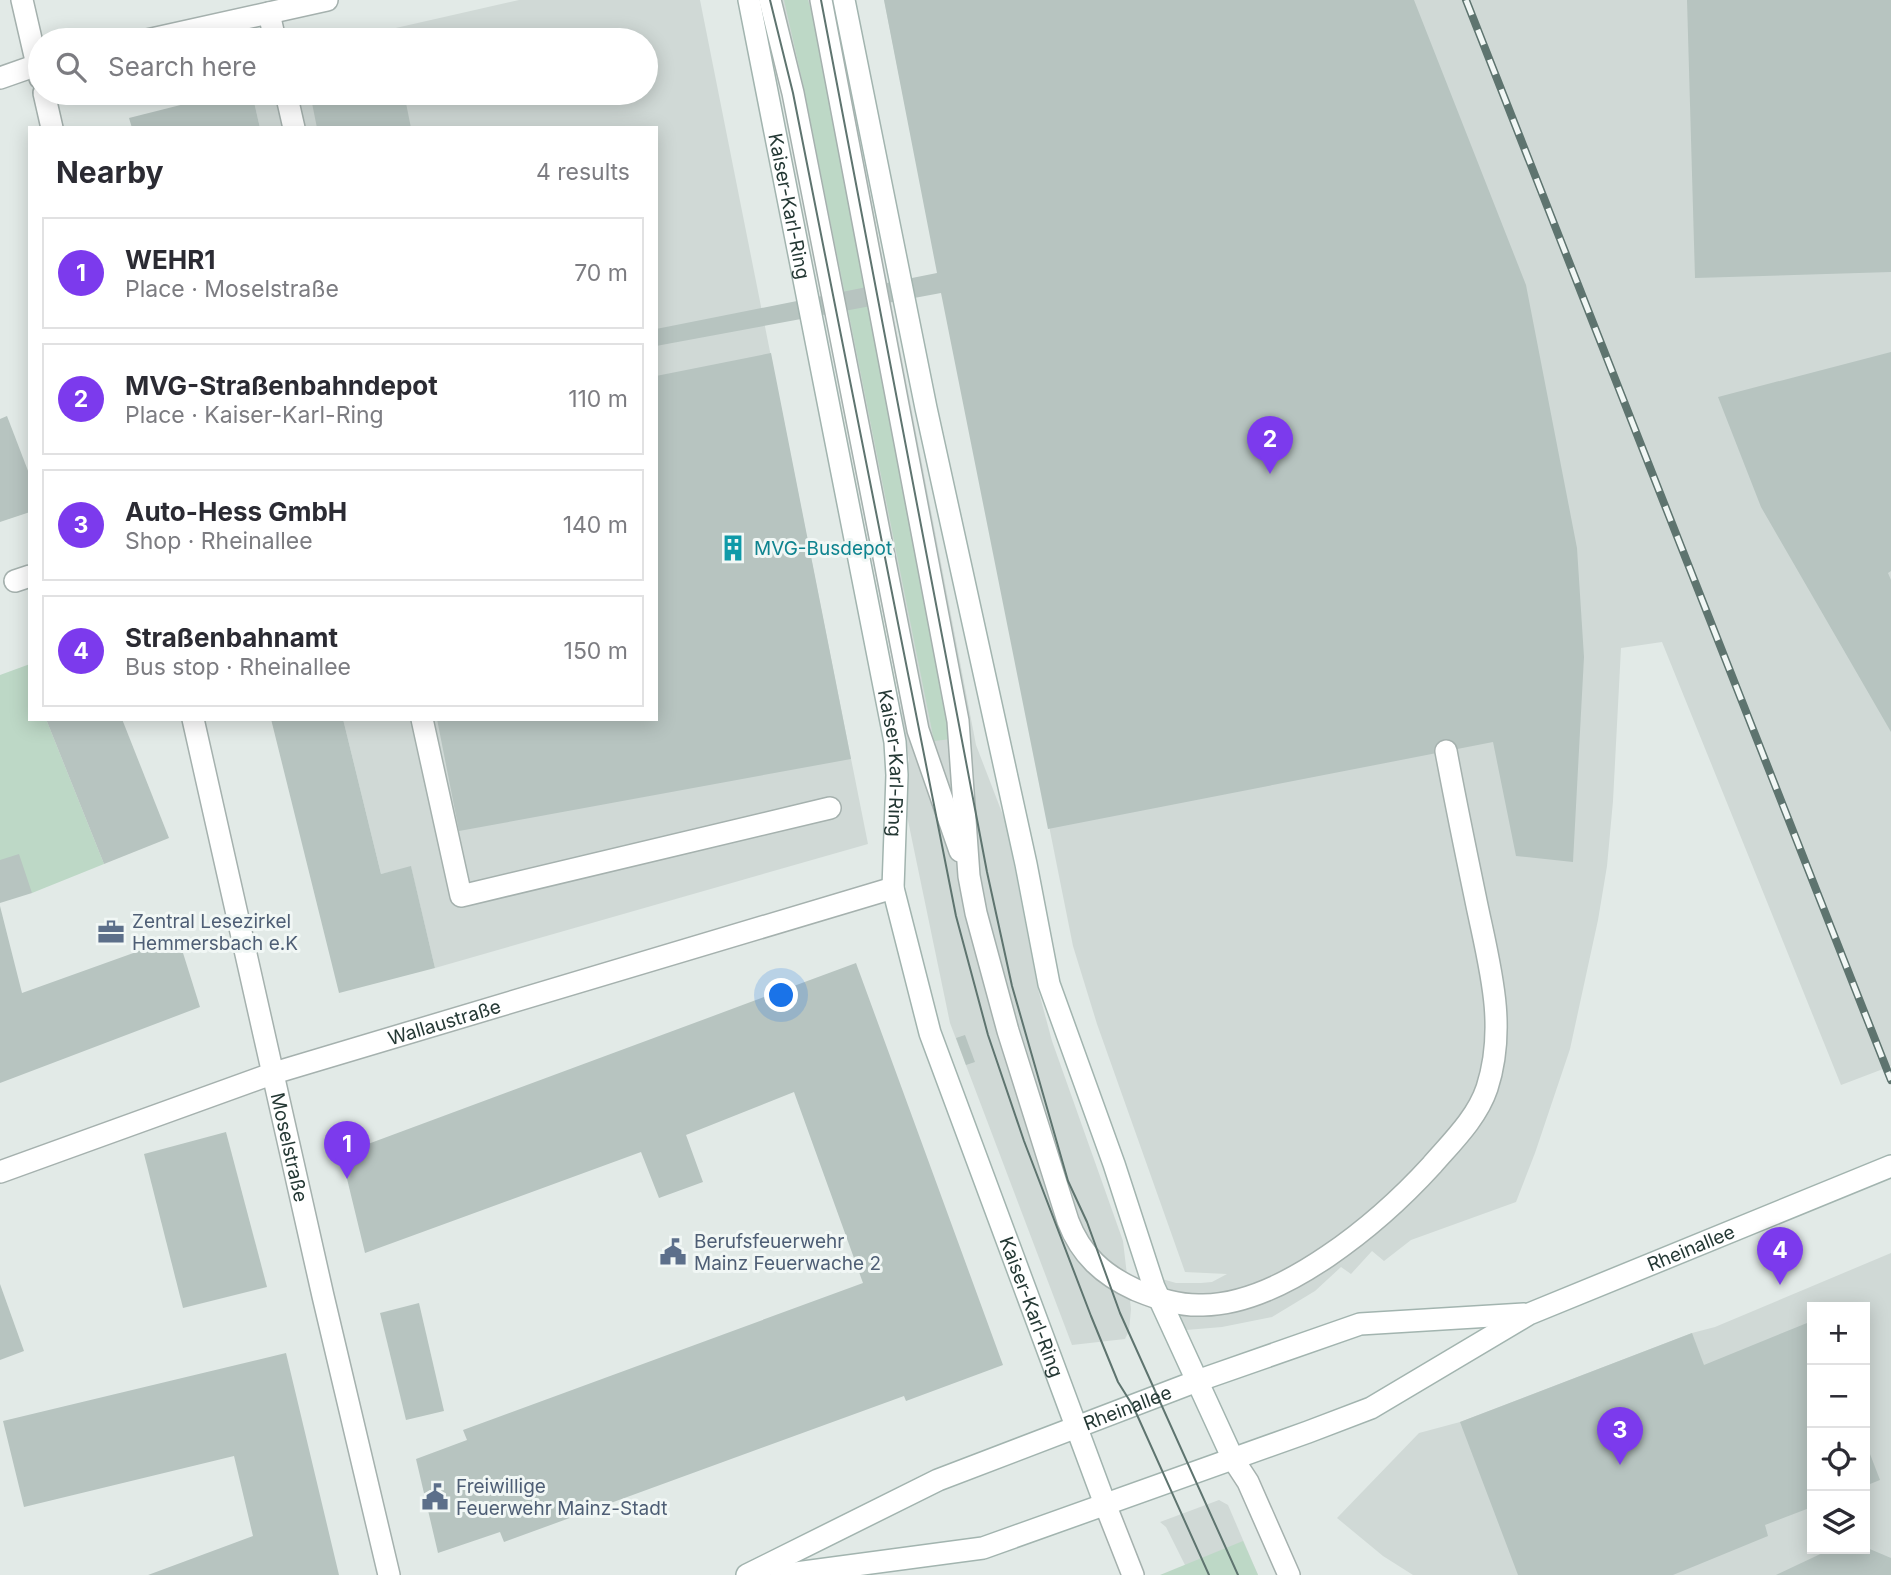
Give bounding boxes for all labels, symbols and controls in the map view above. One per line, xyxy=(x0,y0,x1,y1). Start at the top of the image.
search box xyxy=(28,28,658,105)
icon: search xyxy=(52,48,90,86)
text: Search here xyxy=(108,51,257,82)
street label: Kaiser-Karl-Ring xyxy=(763,131,815,281)
text: Nearby xyxy=(56,154,164,190)
text: 4 results xyxy=(536,158,630,186)
text: WEHR1 xyxy=(125,244,215,275)
text: 1 xyxy=(76,259,86,287)
text: 70 m xyxy=(574,259,628,287)
text: Place · Moselstraße xyxy=(125,275,339,303)
text: MVG-Straßenbahndepot xyxy=(125,370,438,401)
text: 2 xyxy=(74,385,88,413)
text: 110 m xyxy=(568,385,628,413)
text: Place · Kaiser-Karl-Ring xyxy=(125,401,384,429)
pin: 2 xyxy=(1247,416,1293,474)
text: Auto-Hess GmbH xyxy=(125,496,347,527)
text: 3 xyxy=(74,511,88,539)
text: 140 m xyxy=(563,511,628,539)
text: Shop · Rheinallee xyxy=(125,527,313,555)
building icon: MVG-Busdepot xyxy=(718,533,748,563)
place label: MVG-Busdepot xyxy=(754,537,892,560)
text: Straßenbahnamt xyxy=(125,622,338,653)
text: 4 xyxy=(73,637,89,665)
text: 150 m xyxy=(564,637,628,665)
text: Bus stop · Rheinallee xyxy=(125,653,351,681)
street label: Kaiser-Karl-Ring xyxy=(873,688,908,837)
place label: Zentral Lesezirkel Hemmersbach e.K xyxy=(132,910,298,955)
office icon: Zentral Lesezirkel Hemmersbach e.K xyxy=(96,917,126,947)
your location xyxy=(764,978,798,1012)
street label: Wallaustraße xyxy=(385,995,503,1050)
street label: Moselstraße xyxy=(266,1091,312,1204)
pin: 1 xyxy=(324,1121,370,1179)
street label: Rheinallee xyxy=(1644,1220,1738,1276)
pin: 4 xyxy=(1757,1227,1803,1285)
place label: Berufsfeuerwehr Mainz Feuerwache 2 xyxy=(694,1230,881,1275)
street label: Kaiser-Karl-Ring xyxy=(995,1233,1068,1380)
public building icon: Berufsfeuerwehr Mainz Feuerwache 2 xyxy=(658,1237,688,1267)
map controls xyxy=(1807,1302,1870,1554)
button: + xyxy=(1807,1302,1870,1365)
button: − xyxy=(1807,1365,1870,1428)
street label: Rheinallee xyxy=(1080,1381,1175,1435)
pin: 3 xyxy=(1597,1407,1643,1465)
button: locate xyxy=(1807,1428,1870,1491)
place label: Freiwillige Feuerwehr Mainz-Stadt xyxy=(456,1475,667,1520)
public building icon: Freiwillige Feuerwehr Mainz-Stadt xyxy=(420,1482,450,1512)
button: layers xyxy=(1807,1491,1870,1554)

